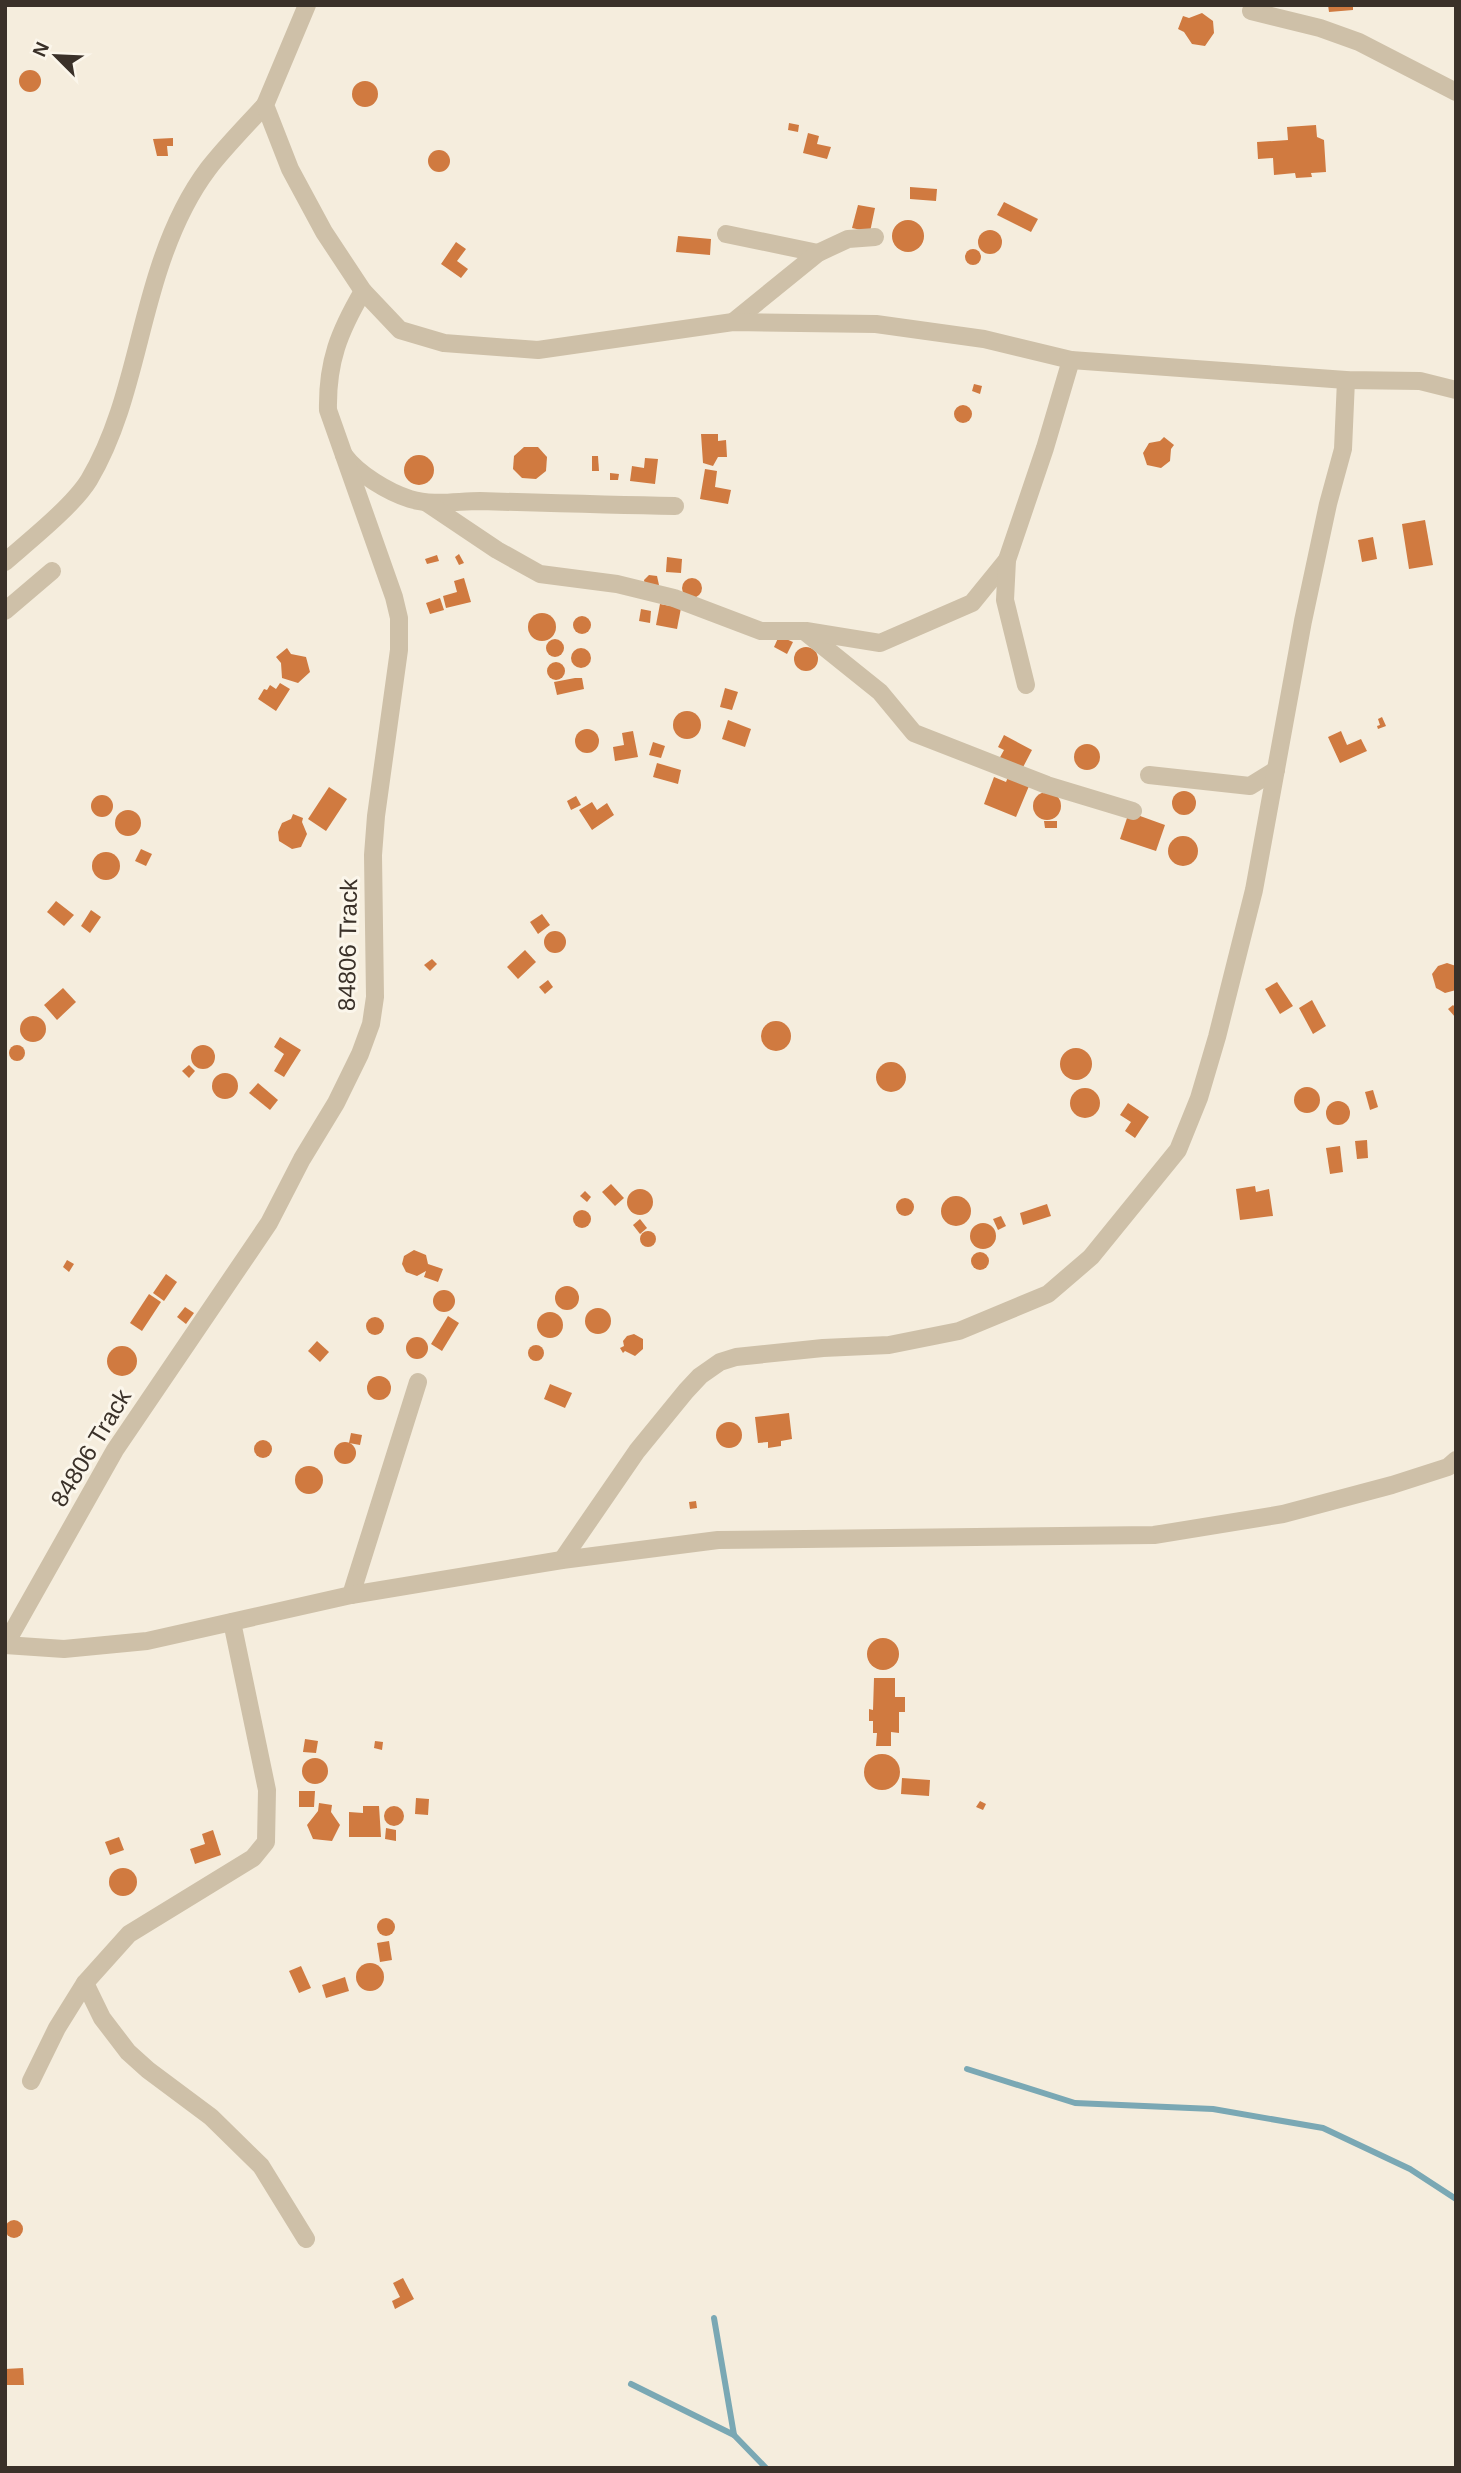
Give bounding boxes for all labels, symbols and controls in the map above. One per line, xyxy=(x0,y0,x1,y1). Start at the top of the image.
north arrow xyxy=(21,21,91,91)
text: N xyxy=(29,39,53,60)
street label: 84806 Track xyxy=(333,878,362,1011)
street label: 84806 Track xyxy=(45,1383,137,1511)

